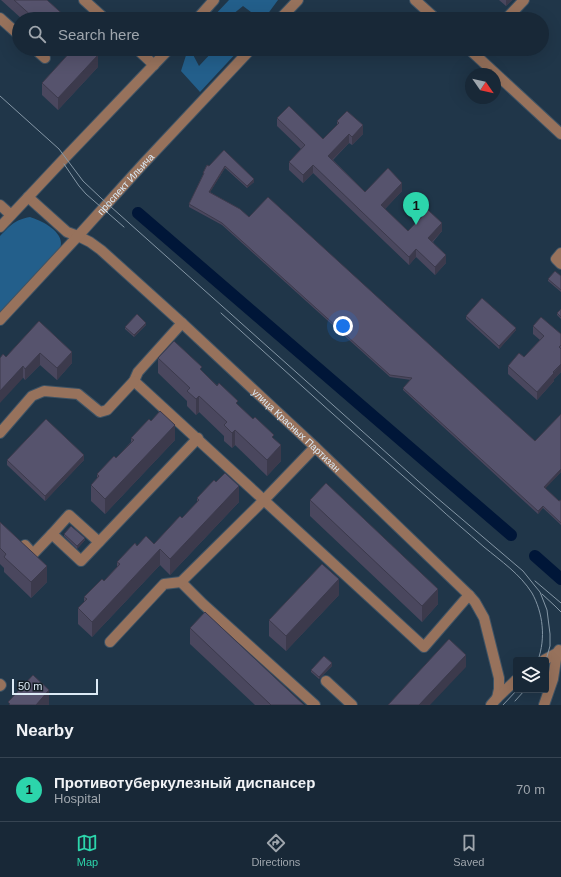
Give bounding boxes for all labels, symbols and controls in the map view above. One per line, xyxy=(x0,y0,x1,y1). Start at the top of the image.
search box xyxy=(12,12,549,56)
icon: search xyxy=(26,23,48,45)
text: Search here xyxy=(58,26,140,43)
north arrow xyxy=(465,68,501,104)
street label: проспект Ильича xyxy=(95,151,156,217)
pin: 1 xyxy=(403,192,429,225)
your location xyxy=(333,316,353,336)
street label: улица Красных Партизан xyxy=(250,386,343,474)
map controls xyxy=(513,657,549,693)
button: layers xyxy=(513,657,549,693)
scale bar xyxy=(12,677,98,696)
text: 50 m xyxy=(18,680,42,692)
text: Nearby xyxy=(16,721,74,740)
text: Противотуберкулезный диспансер xyxy=(54,774,315,791)
text: 1 xyxy=(25,782,33,797)
text: 70 m xyxy=(516,782,545,797)
text: Hospital xyxy=(54,791,101,806)
tab: Map xyxy=(76,832,98,868)
tab: Directions xyxy=(251,832,300,868)
tab: Saved xyxy=(453,832,484,868)

